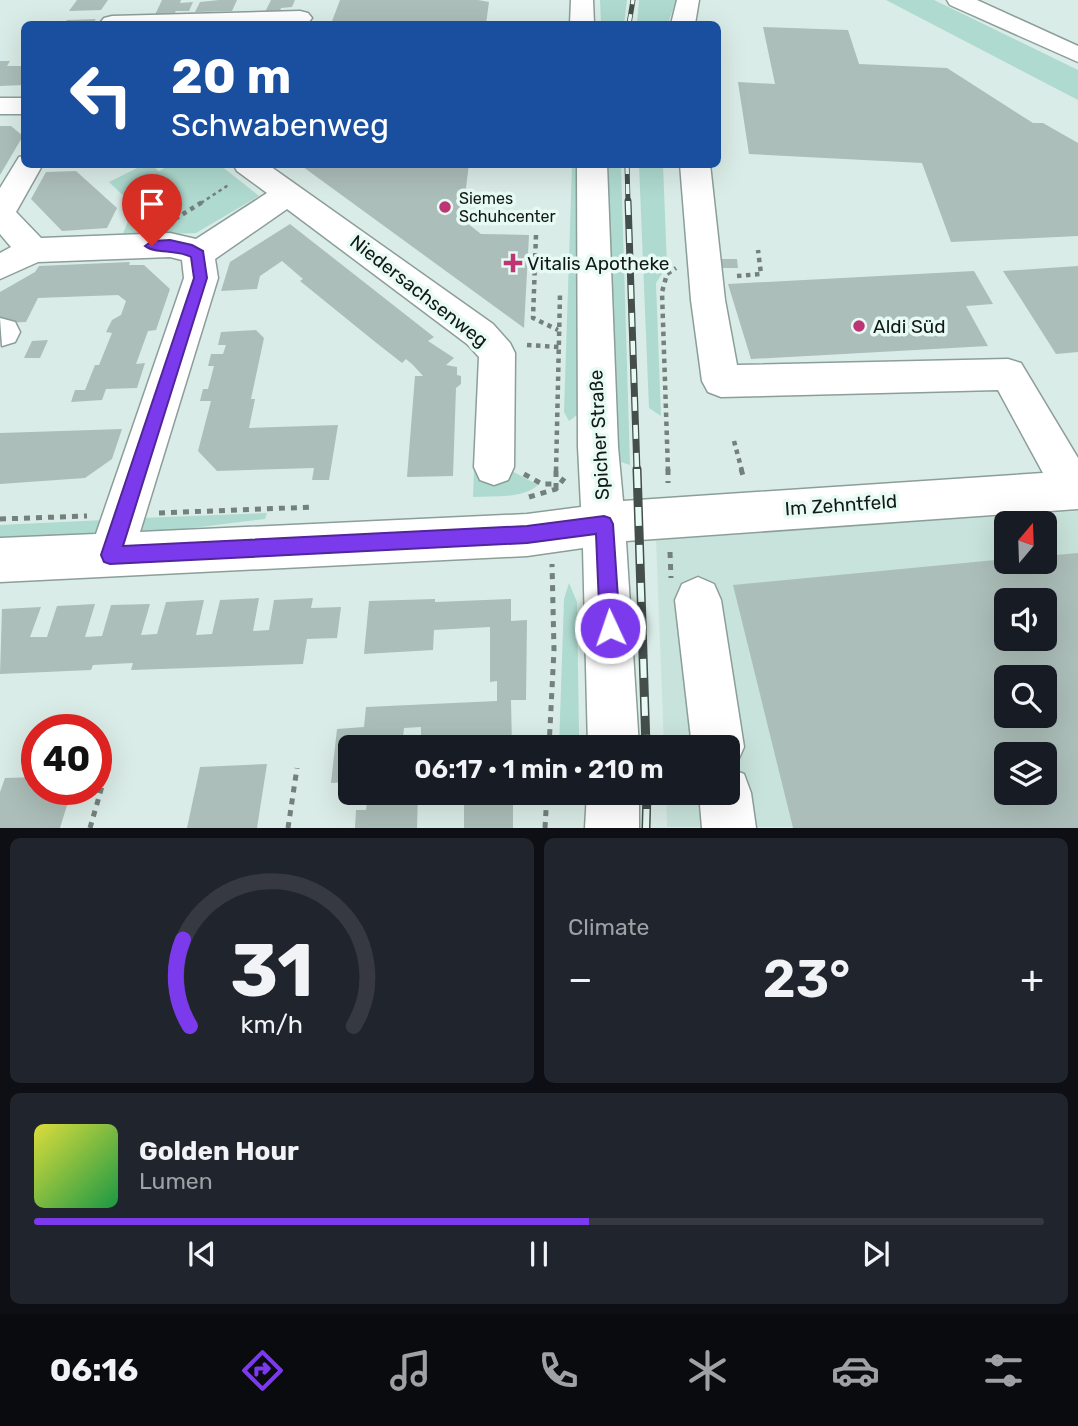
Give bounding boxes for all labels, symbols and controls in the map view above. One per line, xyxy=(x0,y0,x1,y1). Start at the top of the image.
text: 20 m xyxy=(171,47,292,105)
icon: left xyxy=(56,49,147,140)
text: Schwabenweg xyxy=(171,106,389,144)
pin xyxy=(122,174,182,246)
icon: arrive xyxy=(133,185,171,223)
place label: Siemes Schuhcenter xyxy=(459,189,556,226)
marker: Siemes Schuhcenter xyxy=(437,199,453,215)
street label: Niedersachsenweg xyxy=(346,230,492,352)
place label: Vitalis Apotheke xyxy=(527,252,669,275)
marker: Vitalis Apotheke xyxy=(505,255,521,271)
place label: Aldi Süd xyxy=(873,315,945,338)
marker: Aldi Süd xyxy=(851,318,867,334)
street label: Spicher Straße xyxy=(584,369,614,501)
street label: Im Zehntfeld xyxy=(784,490,898,520)
north arrow xyxy=(994,511,1057,574)
map controls xyxy=(994,511,1057,805)
button: sound xyxy=(994,588,1057,651)
position arrow xyxy=(573,591,647,665)
button: search xyxy=(994,665,1057,728)
speed limit sign: 40 xyxy=(21,714,112,805)
button: layers xyxy=(994,742,1057,805)
text: 06:17 · 1 min · 210 m xyxy=(414,754,664,785)
text: Climate xyxy=(568,913,649,941)
text: 31 xyxy=(230,929,314,1015)
text: 23° xyxy=(763,948,850,1010)
text: − xyxy=(568,956,593,1002)
text: + xyxy=(1020,956,1044,1002)
text: km/h xyxy=(241,1010,303,1039)
text: Golden Hour xyxy=(139,1136,299,1167)
text: Lumen xyxy=(139,1167,213,1195)
icon: previous xyxy=(183,1235,221,1273)
icon: pause xyxy=(520,1235,558,1273)
icon: next xyxy=(857,1235,895,1273)
icon: directions xyxy=(238,1346,287,1395)
icon: music xyxy=(386,1346,435,1395)
icon: phone xyxy=(534,1346,583,1395)
icon: climate xyxy=(683,1346,732,1395)
icon: car xyxy=(831,1346,880,1395)
icon: filters xyxy=(979,1346,1028,1395)
text: 06:16 xyxy=(50,1351,138,1389)

